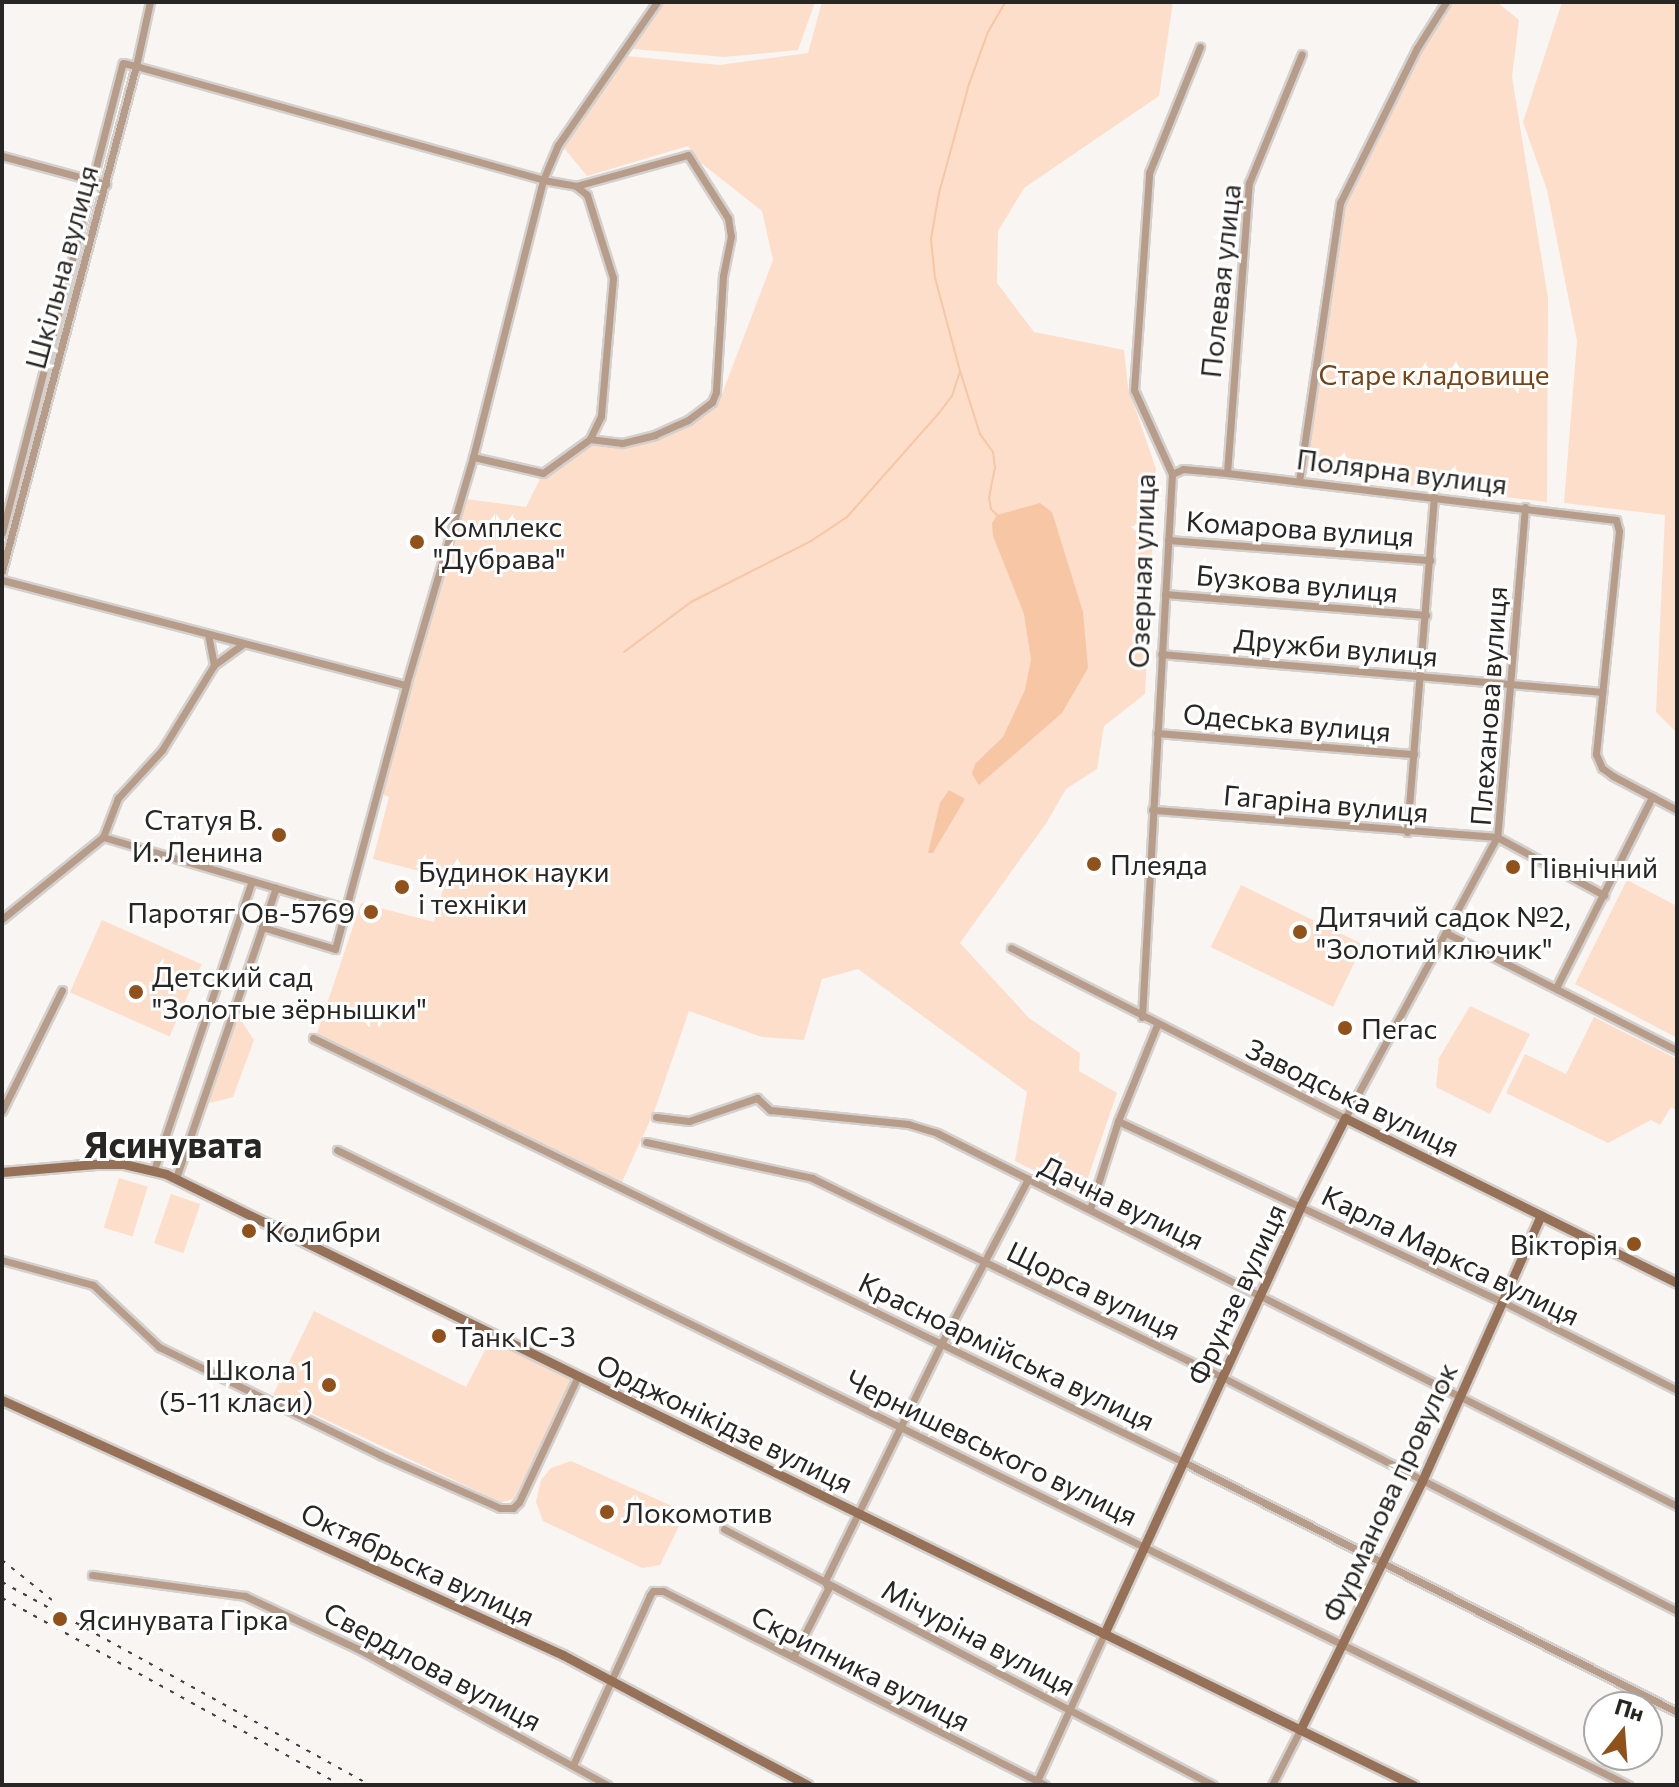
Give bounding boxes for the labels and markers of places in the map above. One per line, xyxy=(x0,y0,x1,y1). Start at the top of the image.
place label: Комплекс "Дубрава" xyxy=(433,509,566,575)
marker: Комплекс "Дубрава" xyxy=(408,533,426,551)
place label: Статуя В. И. Ленина xyxy=(132,802,263,868)
marker: Статуя В. И. Ленина xyxy=(270,826,288,844)
place label: Плеяда xyxy=(1110,847,1207,881)
place label: Північний xyxy=(1529,850,1658,884)
place label: Будинок науки і техніки xyxy=(418,854,610,920)
marker: Плеяда xyxy=(1085,855,1103,873)
marker: Північний xyxy=(1504,858,1522,876)
marker: Будинок науки і техніки xyxy=(393,878,411,896)
place label: Паротяг Ов-5769 xyxy=(127,895,355,929)
place label: Дитячий садок №2, "Золотий ключик" xyxy=(1316,899,1571,965)
marker: Паротяг Ов-5769 xyxy=(362,903,380,921)
marker: Дитячий садок №2, "Золотий ключик" xyxy=(1291,923,1309,941)
place label: Детский сад "Золотые зёрнышки" xyxy=(152,959,427,1025)
marker: Детский сад "Золотые зёрнышки" xyxy=(127,983,145,1001)
place label: Пегас xyxy=(1361,1011,1437,1045)
marker: Пегас xyxy=(1336,1019,1354,1037)
place label: Колибри xyxy=(265,1214,381,1248)
marker: Колибри xyxy=(240,1222,258,1240)
place label: Вікторія xyxy=(1510,1227,1618,1261)
marker: Вікторія xyxy=(1625,1235,1643,1253)
place label: Танк ІС-3 xyxy=(455,1319,576,1353)
marker: Танк ІС-3 xyxy=(430,1327,448,1345)
place label: Школа 1 (5-11 класи) xyxy=(159,1352,313,1418)
marker: Школа 1 (5-11 класи) xyxy=(320,1376,338,1394)
place label: Локомотив xyxy=(623,1495,772,1529)
marker: Локомотив xyxy=(598,1503,616,1521)
place label: Ясинувата Гірка xyxy=(78,1602,288,1636)
marker: Ясинувата Гірка xyxy=(49,1608,71,1630)

